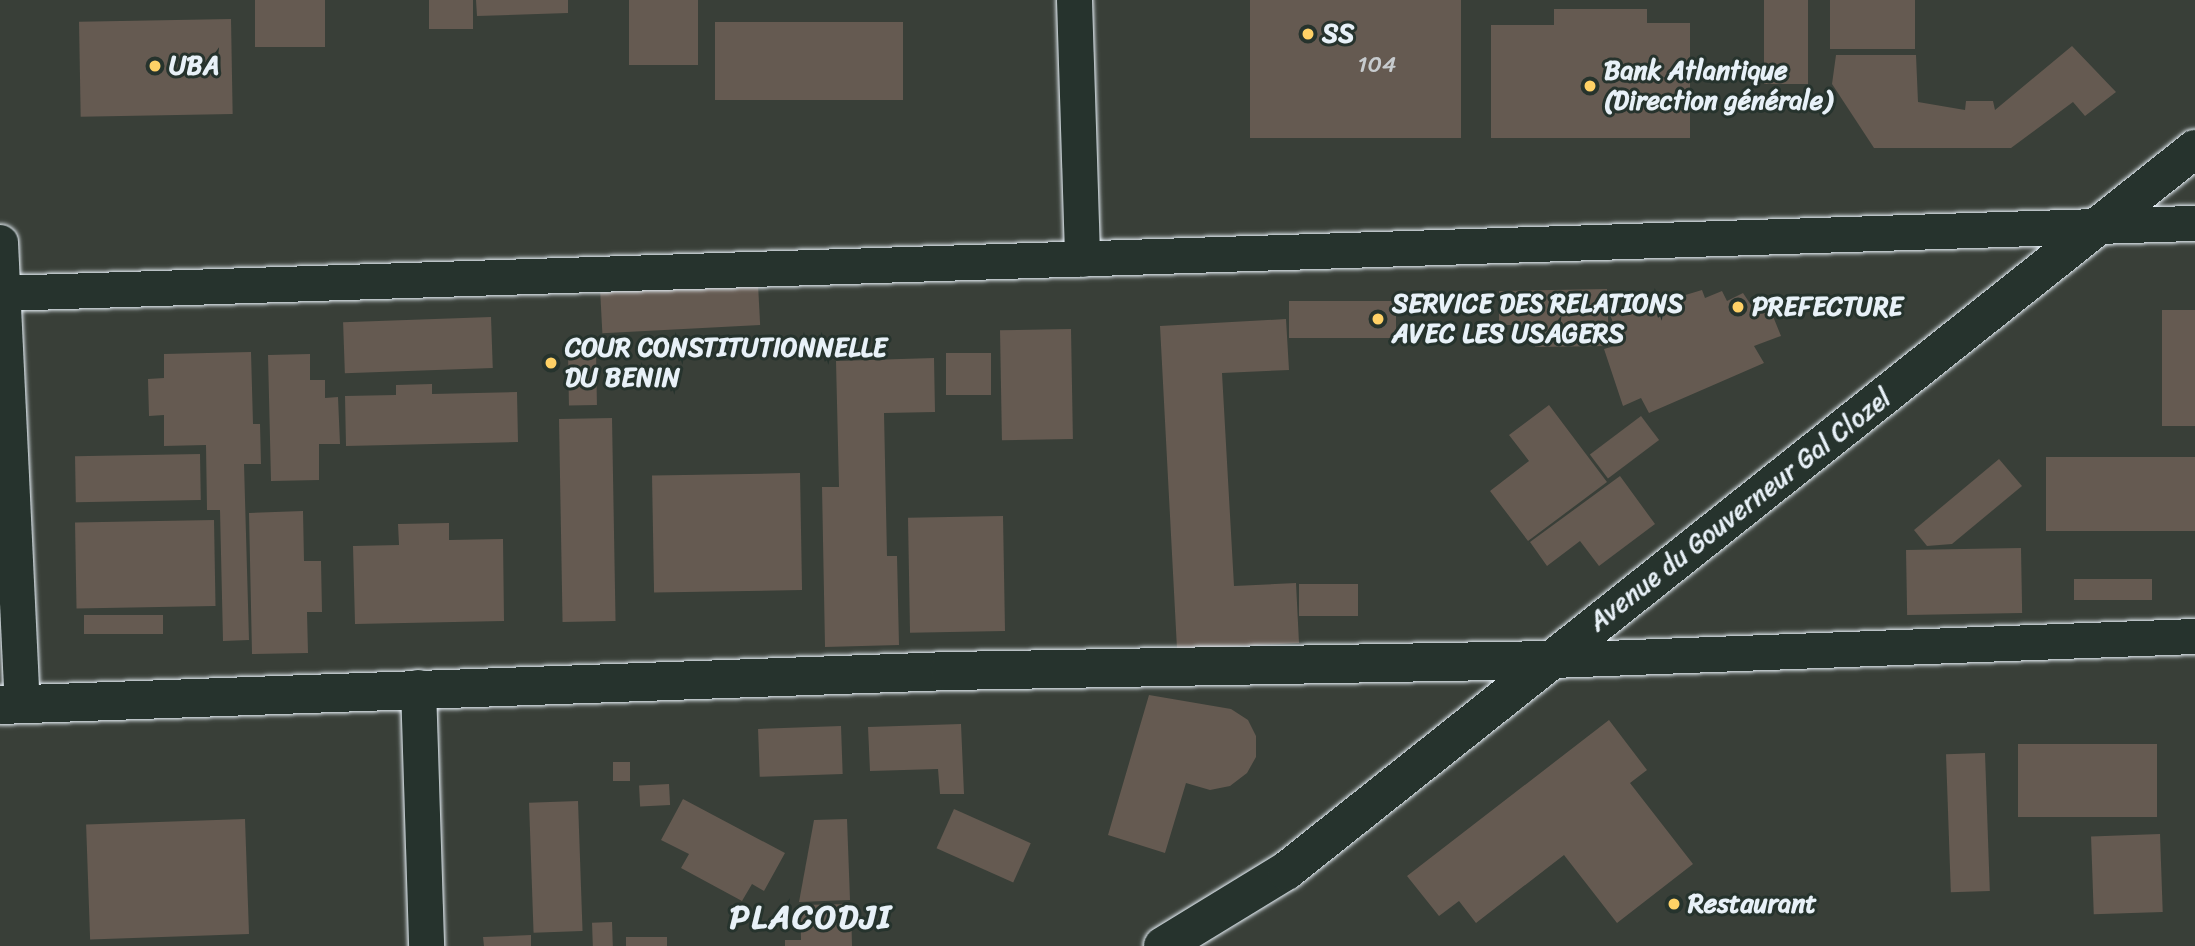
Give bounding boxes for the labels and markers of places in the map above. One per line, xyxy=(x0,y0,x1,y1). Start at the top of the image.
place label: SS xyxy=(1322,18,1355,50)
marker: SS xyxy=(1300,26,1316,42)
place label: UBA xyxy=(169,50,220,82)
place label: Bank Atlantique (Direction générale) xyxy=(1604,55,1832,116)
marker: UBA xyxy=(147,58,163,74)
marker: Bank Atlantique (Direction générale) xyxy=(1582,78,1598,94)
place label: SERVICE DES RELATIONS AVEC LES USAGERS xyxy=(1392,288,1684,350)
place label: PREFECTURE xyxy=(1752,291,1903,323)
marker: PREFECTURE xyxy=(1730,299,1746,315)
marker: SERVICE DES RELATIONS AVEC LES USAGERS xyxy=(1370,311,1386,327)
place label: COUR CONSTITUTIONNELLE DU BENIN xyxy=(565,332,885,394)
marker: COUR CONSTITUTIONNELLE DU BENIN xyxy=(543,355,559,371)
place label: Restaurant xyxy=(1688,888,1817,920)
marker: Restaurant xyxy=(1666,896,1682,912)

